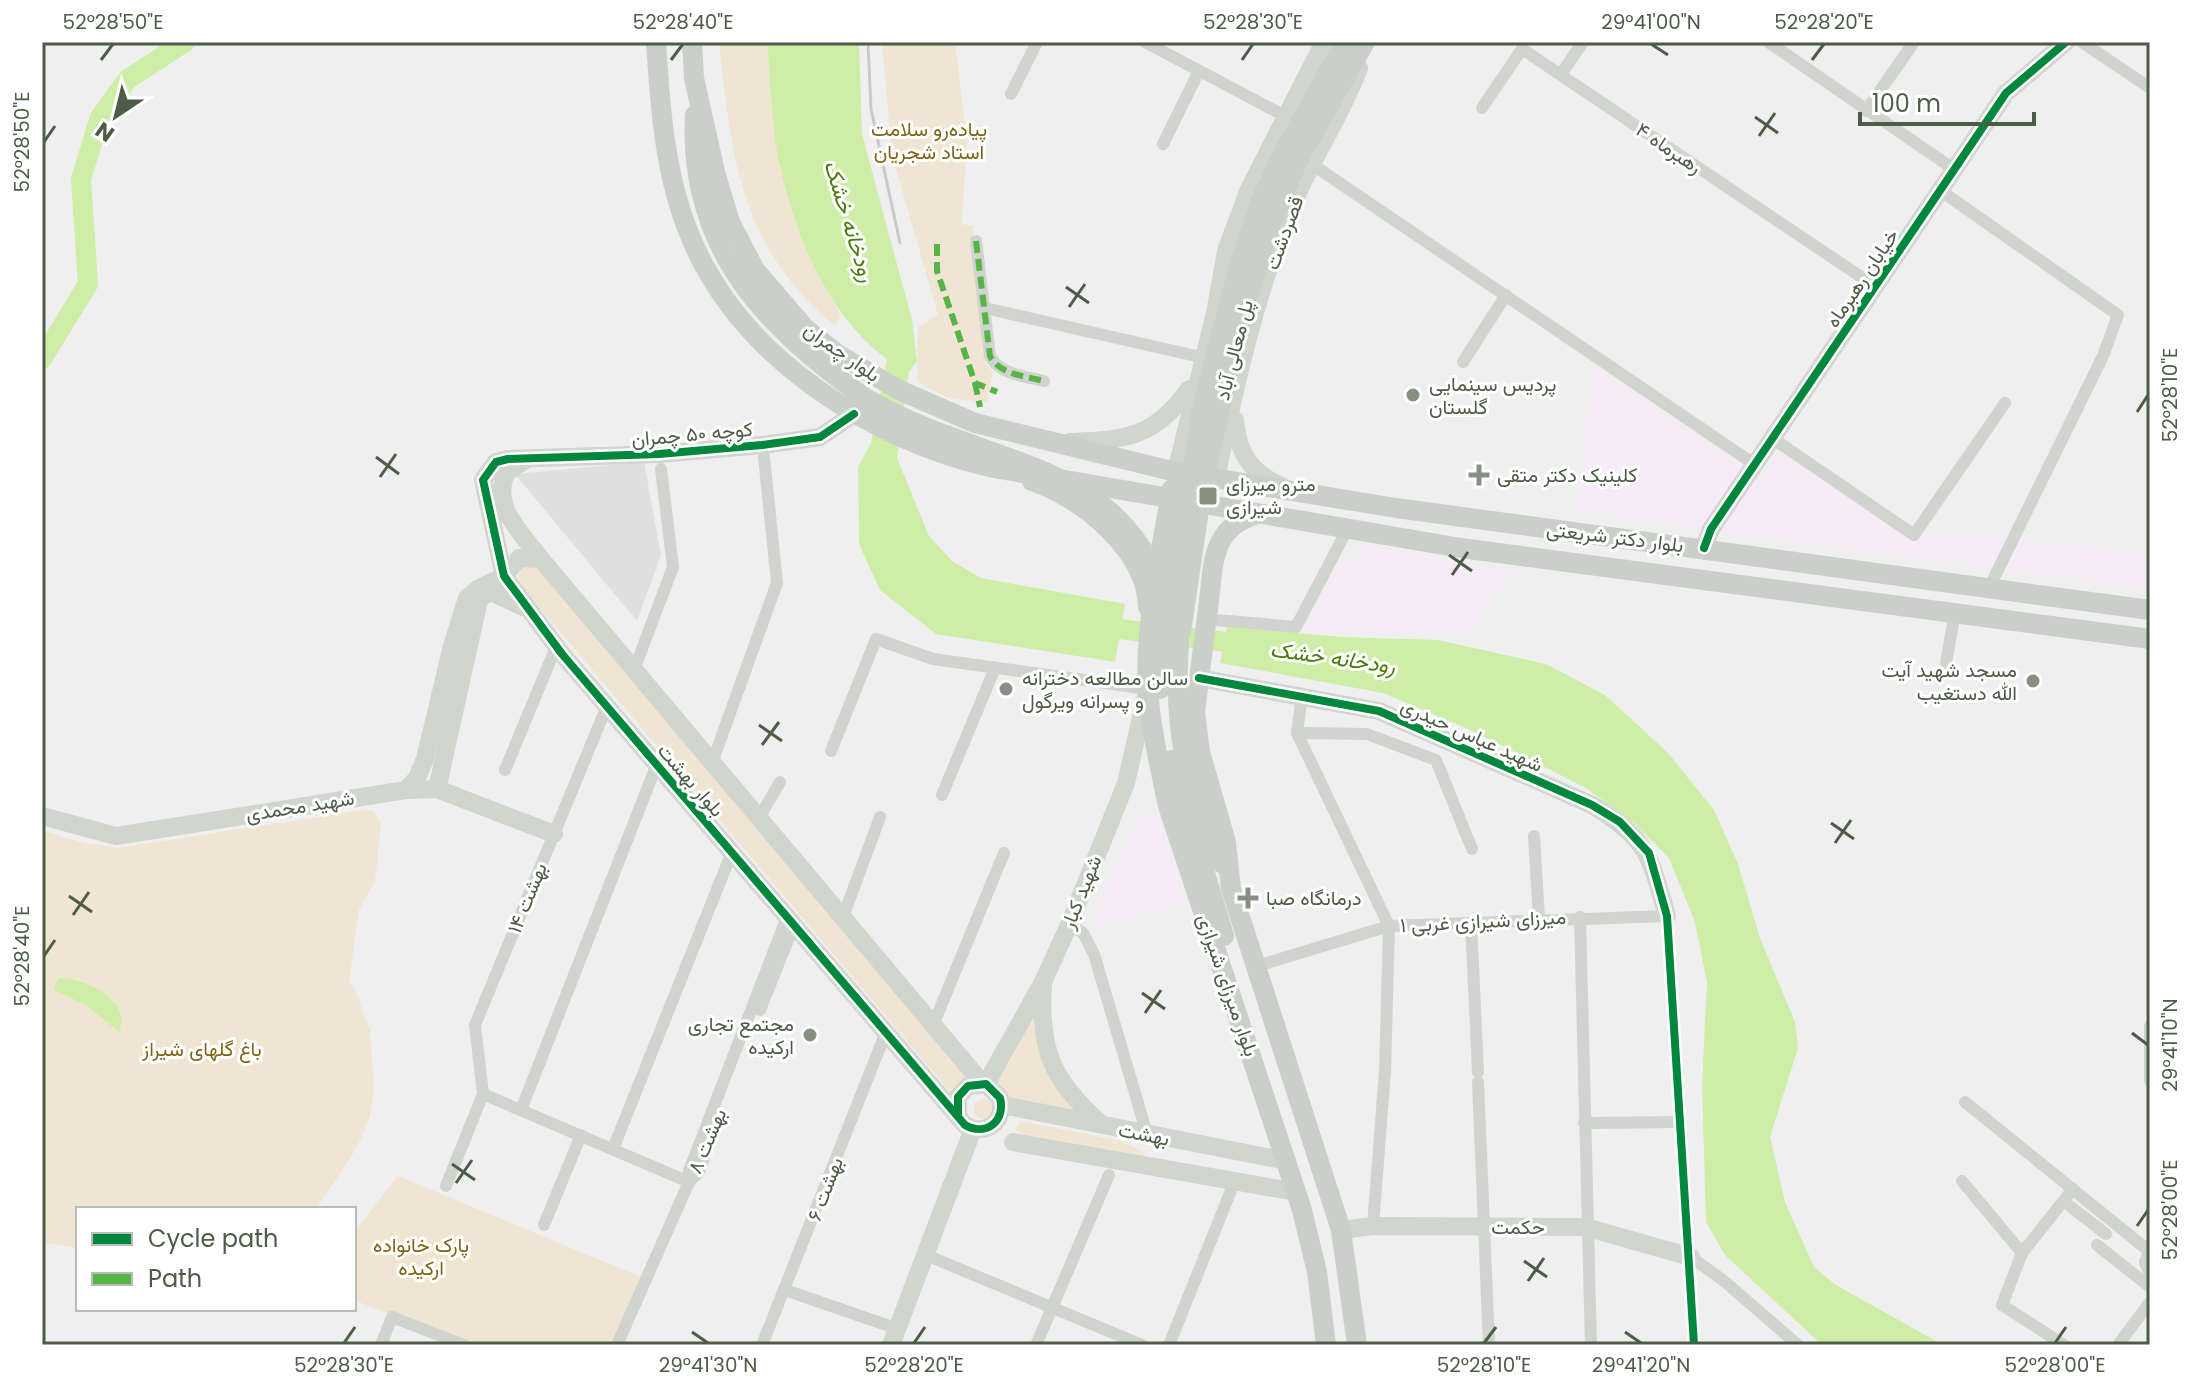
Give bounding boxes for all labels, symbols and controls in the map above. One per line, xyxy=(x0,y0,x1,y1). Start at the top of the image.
text: 52°28'50"E xyxy=(63,8,163,36)
text: 52°28'40"E xyxy=(633,8,733,36)
text: 52°28'30"E xyxy=(1203,8,1303,36)
text: 29°41'00"N xyxy=(1601,8,1701,36)
text: 52°28'20"E xyxy=(1774,8,1874,36)
north arrow xyxy=(76,76,156,156)
scale bar xyxy=(1860,76,2034,126)
text: 100 m xyxy=(1872,87,1941,120)
text: 52°28'50"E xyxy=(8,92,36,192)
text: N xyxy=(89,115,120,149)
park label: پیاده‌رو سلامت استاد شجریان xyxy=(871,115,987,166)
street label: ۴ رهبرماه xyxy=(1630,116,1708,180)
water label: رودخانه خشک xyxy=(816,156,883,287)
street label: قصردشت xyxy=(1258,192,1310,274)
street label: خیابان رهبرماه xyxy=(1819,223,1905,333)
street label: پل معالی آباد xyxy=(1208,297,1260,403)
street label: بلوار چمران xyxy=(798,315,886,389)
text: 52°28'10"E xyxy=(2156,348,2184,442)
place label: پردیس سینمایی گلستان xyxy=(1429,370,1556,421)
marker: پردیس سینمایی گلستان xyxy=(1404,386,1422,404)
street label: کوچه ۵۰ چمران xyxy=(630,415,754,453)
place label: کلینیک دکتر متقی xyxy=(1497,461,1637,489)
marker: کلینیک دکتر متقی xyxy=(1468,464,1490,486)
place label: مترو میرزای شیرازی xyxy=(1226,470,1316,521)
marker: مترو میرزای شیرازی xyxy=(1197,485,1219,507)
street label: بلوار دکتر شریعتی xyxy=(1545,515,1685,559)
water label: رودخانه خشک xyxy=(1268,633,1398,682)
place label: مسجد شهید آیت الله دستغیب xyxy=(1881,656,2017,707)
place label: سالن مطالعه دخترانه و پسرانه ویرگول xyxy=(1022,664,1188,715)
marker: مسجد شهید آیت الله دستغیب xyxy=(2024,672,2042,690)
marker: سالن مطالعه دخترانه و پسرانه ویرگول xyxy=(997,680,1015,698)
street label: شهید عباس حیدری xyxy=(1397,691,1547,779)
street label: بلوار بهشت xyxy=(651,737,731,823)
street label: شهید محمدی xyxy=(244,784,356,828)
street label: شهید کبار xyxy=(1053,851,1108,934)
street label: ۱۴ بهشت xyxy=(500,859,554,937)
place label: درمانگاه صبا xyxy=(1266,884,1361,912)
marker: درمانگاه صبا xyxy=(1237,887,1259,909)
street label: ۱ میرزای شیرازی غربی xyxy=(1399,903,1567,939)
text: 52°28'40"E xyxy=(8,906,36,1006)
street label: بلوار میرزای شیرازی xyxy=(1190,910,1266,1060)
text: 29°41'10"N xyxy=(2156,998,2184,1092)
place label: مجتمع تجاری ارکیده xyxy=(688,1010,794,1061)
marker: مجتمع تجاری ارکیده xyxy=(801,1026,819,1044)
park label: باغ گلهای شیراز xyxy=(141,1035,262,1063)
street label: ۸ بهشت xyxy=(681,1104,733,1178)
street label: بهشت xyxy=(1116,1115,1172,1153)
street label: ۶ بهشت xyxy=(800,1153,850,1225)
text: 52°28'00"E xyxy=(2156,1160,2184,1260)
legend xyxy=(76,1207,356,1311)
street label: حکمت xyxy=(1491,1213,1545,1241)
text: Cycle path xyxy=(148,1222,278,1255)
park label: پارک خانواده ارکیده xyxy=(373,1231,469,1282)
text: Path xyxy=(148,1262,202,1295)
text: 52°28'30"E xyxy=(294,1351,394,1379)
text: 29°41'30"N xyxy=(659,1351,757,1379)
text: 52°28'20"E xyxy=(864,1351,964,1379)
text: 52°28'10"E xyxy=(1437,1351,1531,1379)
text: 29°41'20"N xyxy=(1592,1351,1690,1379)
text: 52°28'00"E xyxy=(2005,1351,2105,1379)

